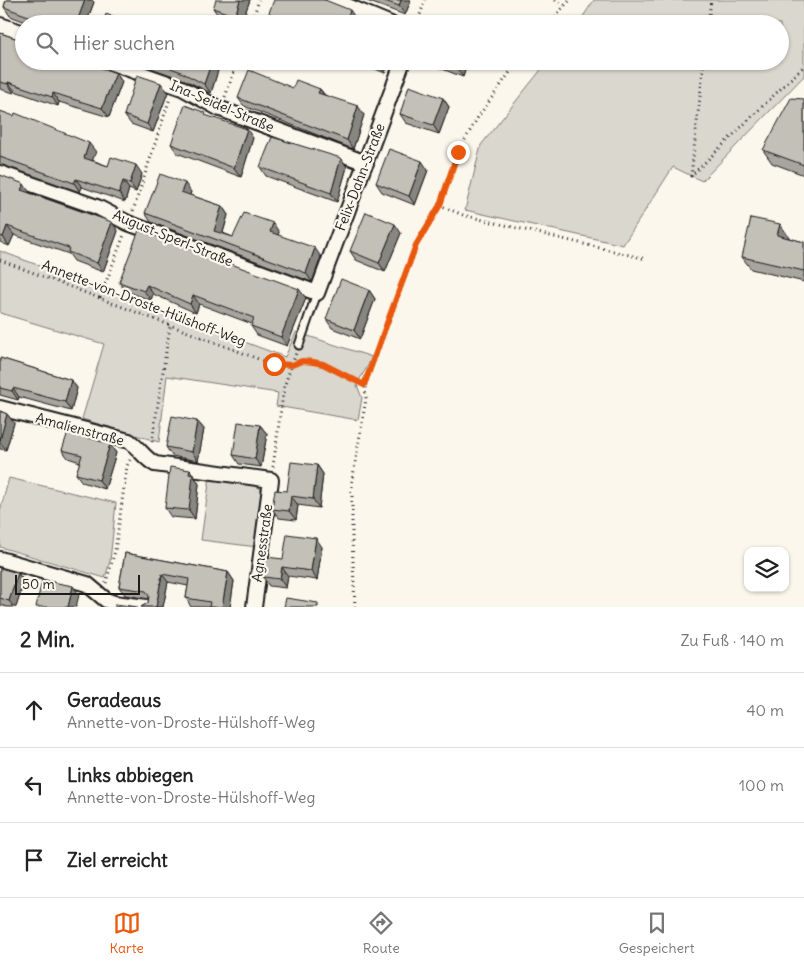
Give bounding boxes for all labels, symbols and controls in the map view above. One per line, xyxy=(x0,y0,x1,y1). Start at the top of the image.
search box xyxy=(15,15,789,70)
icon: search xyxy=(33,29,61,57)
text: Hier suchen xyxy=(73,31,175,55)
street label: Ina-Seidel-Straße xyxy=(167,76,277,136)
street label: Felix-Dahn-Straße xyxy=(331,121,389,233)
route end xyxy=(447,141,470,164)
street label: August-Sperl-Straße xyxy=(110,206,236,270)
street label: Annette-von-Droste-Hülshoff-Weg xyxy=(39,256,249,350)
route start xyxy=(263,353,286,376)
street label: Amalienstraße xyxy=(34,409,126,449)
street label: Agnesstraße xyxy=(248,503,276,583)
map controls xyxy=(744,547,789,592)
button: layers xyxy=(744,547,789,592)
scale bar xyxy=(15,572,140,595)
text: 50 m xyxy=(22,575,55,593)
text: 2 Min. xyxy=(20,626,75,653)
text: Zu Fuß · 140 m xyxy=(680,630,784,650)
text: Geradeaus xyxy=(67,688,161,712)
icon: ahead xyxy=(20,696,48,724)
text: 40 m xyxy=(746,700,784,720)
text: Annette-von-Droste-Hülshoff-Weg xyxy=(67,712,315,732)
text: Links abbiegen xyxy=(67,763,194,787)
icon: left xyxy=(20,771,48,799)
text: 100 m xyxy=(739,775,784,795)
text: Annette-von-Droste-Hülshoff-Weg xyxy=(67,787,315,807)
icon: arrive xyxy=(20,846,48,874)
text: Ziel erreicht xyxy=(67,848,168,872)
tab: Karte xyxy=(109,909,144,957)
tab: Route xyxy=(363,909,400,957)
tab: Gespeichert xyxy=(619,909,695,957)

